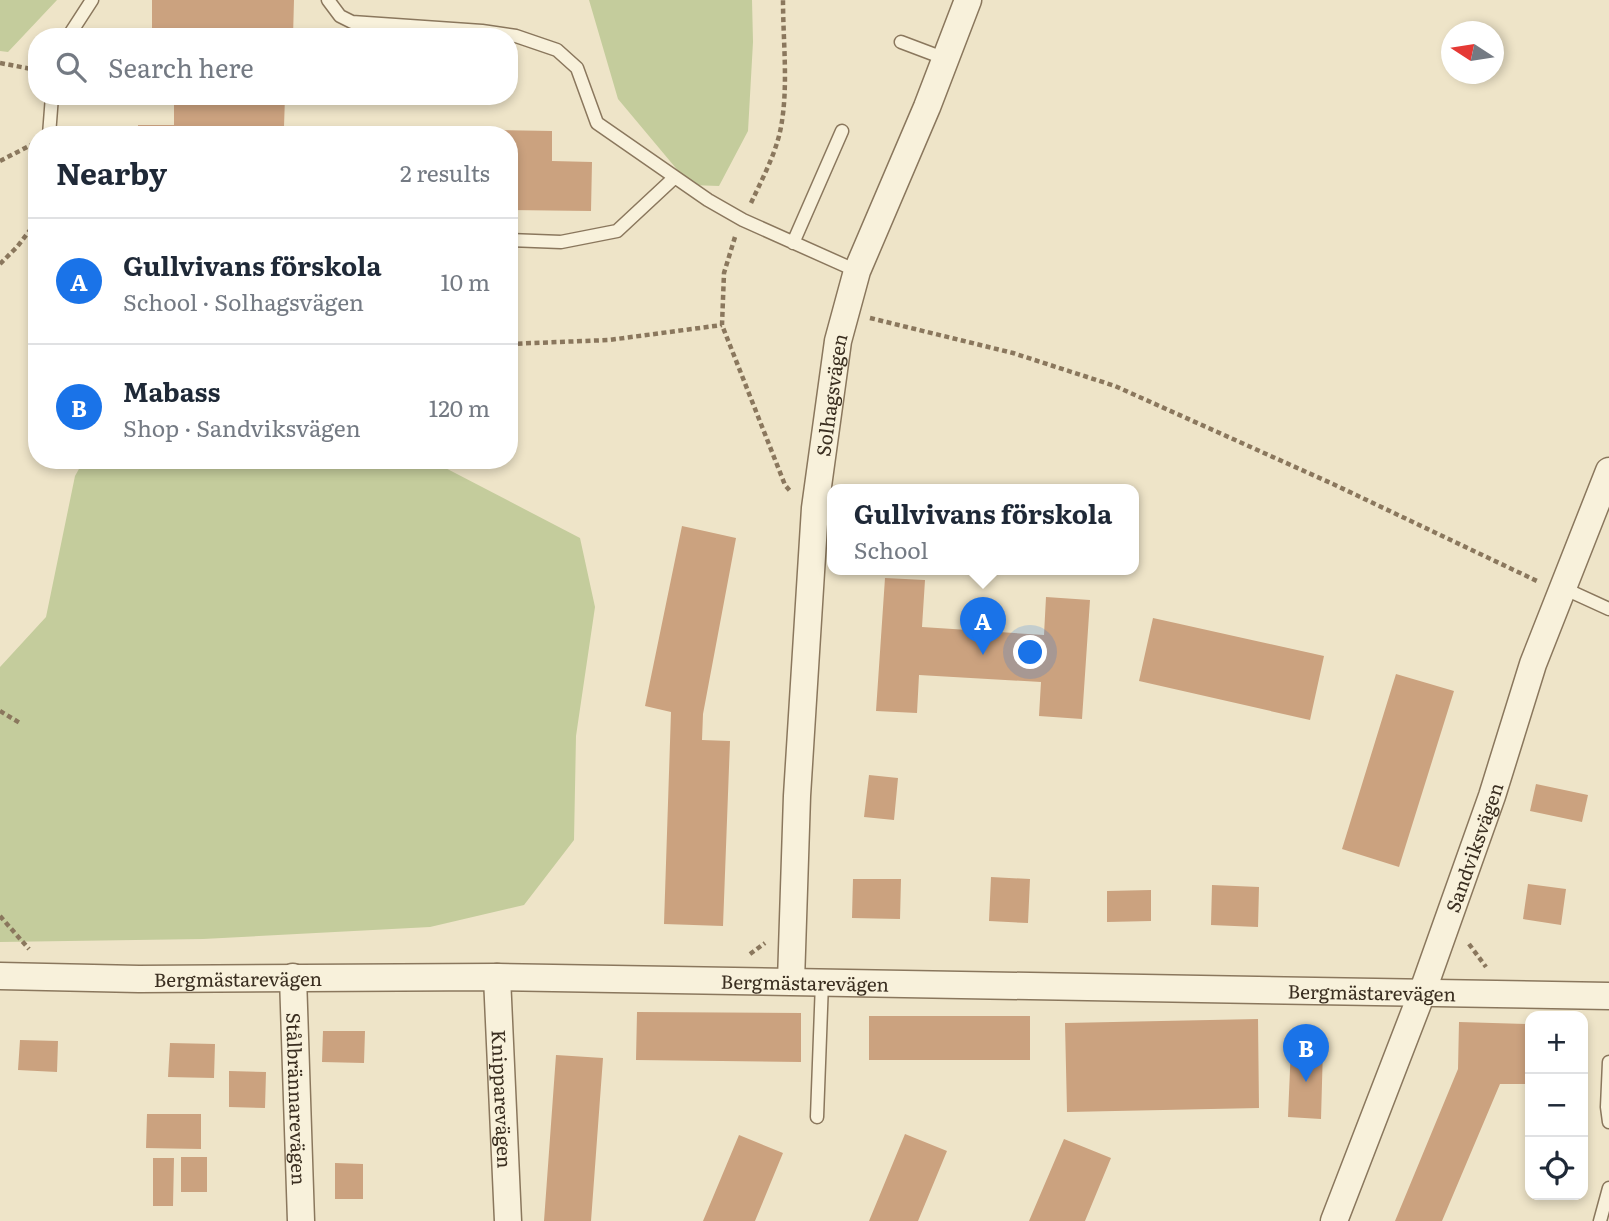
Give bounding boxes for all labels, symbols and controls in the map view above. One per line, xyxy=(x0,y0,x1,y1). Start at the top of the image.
north arrow xyxy=(1441,21,1504,84)
search box xyxy=(28,28,518,105)
text: Search here xyxy=(108,47,254,86)
icon: search xyxy=(52,48,90,86)
text: Nearby xyxy=(56,150,167,194)
text: 2 results xyxy=(400,155,490,189)
text: Gullvivans förskola xyxy=(123,245,382,284)
text: A xyxy=(70,264,88,298)
text: 10 m xyxy=(440,264,490,298)
text: School · Solhagsvägen xyxy=(123,284,364,318)
street label: Solhagsvägen xyxy=(808,330,854,458)
text: Mabass xyxy=(123,371,221,410)
text: B xyxy=(71,390,87,424)
text: 120 m xyxy=(429,390,490,424)
text: Shop · Sandviksvägen xyxy=(123,410,361,444)
popup xyxy=(827,484,1139,575)
text: Gullvivans förskola xyxy=(854,493,1112,532)
text: School xyxy=(854,532,928,566)
pin: A xyxy=(960,597,1006,655)
your location xyxy=(1013,635,1047,669)
street label: Sandviksvägen xyxy=(1438,779,1509,916)
street label: Bergmästarevägen xyxy=(154,964,322,993)
street label: Bergmästarevägen xyxy=(720,967,889,998)
street label: Bergmästarevägen xyxy=(1287,977,1456,1007)
map controls xyxy=(1525,1011,1588,1200)
button: + xyxy=(1525,1011,1588,1074)
street label: Stålbrännarevägen xyxy=(280,1012,314,1186)
pin: B xyxy=(1283,1024,1329,1082)
street label: Knipparevägen xyxy=(485,1029,520,1169)
button: − xyxy=(1525,1074,1588,1137)
button: locate xyxy=(1525,1137,1588,1200)

